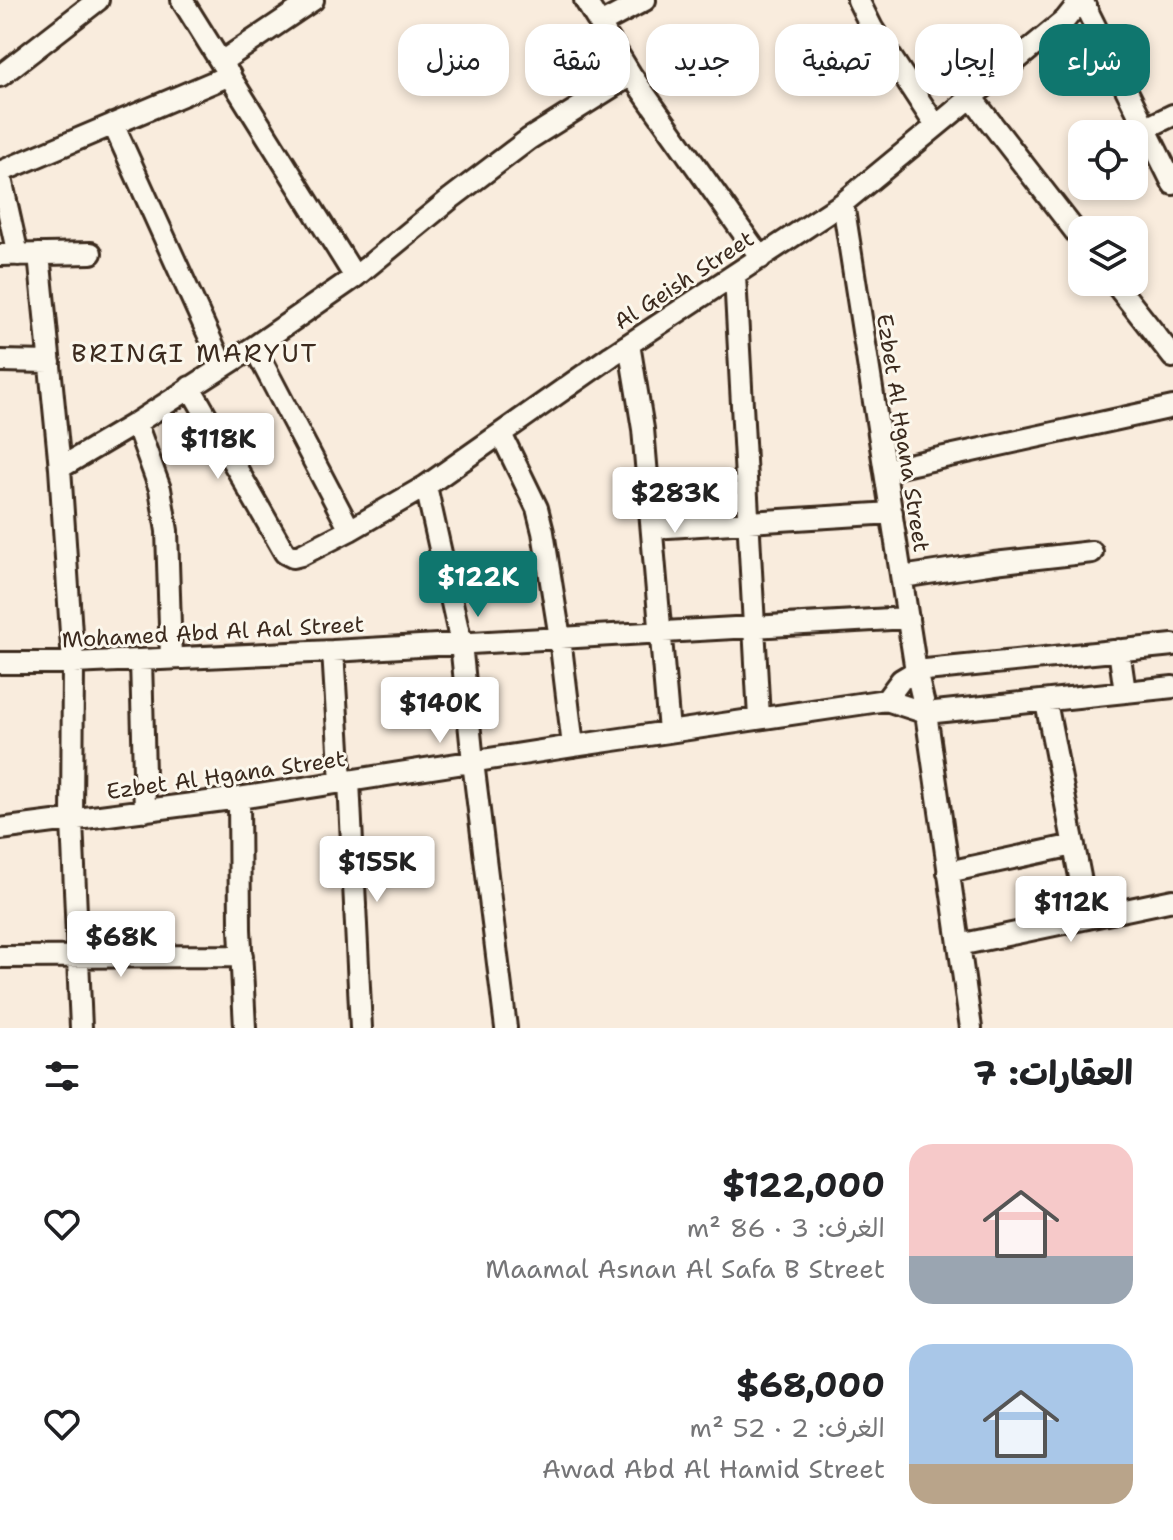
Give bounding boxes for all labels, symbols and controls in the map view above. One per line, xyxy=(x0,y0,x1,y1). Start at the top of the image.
chip: منزل xyxy=(398,24,509,96)
chip: شقة xyxy=(525,24,630,96)
chip: جديد xyxy=(646,24,759,96)
chip: تصفية xyxy=(775,24,899,96)
chip: إيجار xyxy=(915,24,1023,96)
chip: شراء xyxy=(1039,24,1150,96)
map controls xyxy=(1068,120,1148,296)
button: locate xyxy=(1068,120,1148,200)
button: layers xyxy=(1068,216,1148,296)
street label: Al Geish Street xyxy=(609,224,759,336)
street label: Ezbet Al Hgana Street xyxy=(870,312,936,554)
district label: BRINGI MARYUT xyxy=(71,335,319,370)
pin: $118K xyxy=(162,413,274,481)
text: $118K xyxy=(180,421,256,456)
pin: $283K xyxy=(619,467,731,535)
text: $283K xyxy=(630,475,720,510)
pin: $122K xyxy=(422,551,534,619)
text: $122K xyxy=(437,559,519,594)
street label: Mohamed Abd Al Aal Street xyxy=(61,610,365,654)
pin: $140K xyxy=(384,677,496,745)
text: $140K xyxy=(399,685,481,720)
street label: Ezbet Al Hgana Street xyxy=(105,744,347,806)
pin: $155K xyxy=(321,836,433,904)
text: $155K xyxy=(338,844,416,879)
pin: $112K xyxy=(1015,876,1127,944)
text: $112K xyxy=(1033,884,1109,919)
pin: $68K xyxy=(74,911,168,979)
text: $68K xyxy=(85,919,157,954)
text: العقارات: 7 xyxy=(973,1050,1133,1096)
icon: filters xyxy=(40,1054,84,1098)
text: $122,000 xyxy=(722,1162,885,1208)
icon: home xyxy=(973,1176,1069,1272)
icon: heart xyxy=(40,1202,84,1246)
text: الغرف: 3 · 86 m² xyxy=(687,1210,885,1245)
text: Maamal Asnan Al Safa B Street xyxy=(485,1251,885,1286)
text: $68,000 xyxy=(736,1362,885,1408)
icon: home xyxy=(973,1376,1069,1472)
icon: heart xyxy=(40,1402,84,1446)
text: الغرف: 2 · 52 m² xyxy=(690,1410,885,1445)
text: Awad Abd Al Hamid Street xyxy=(542,1451,885,1486)

